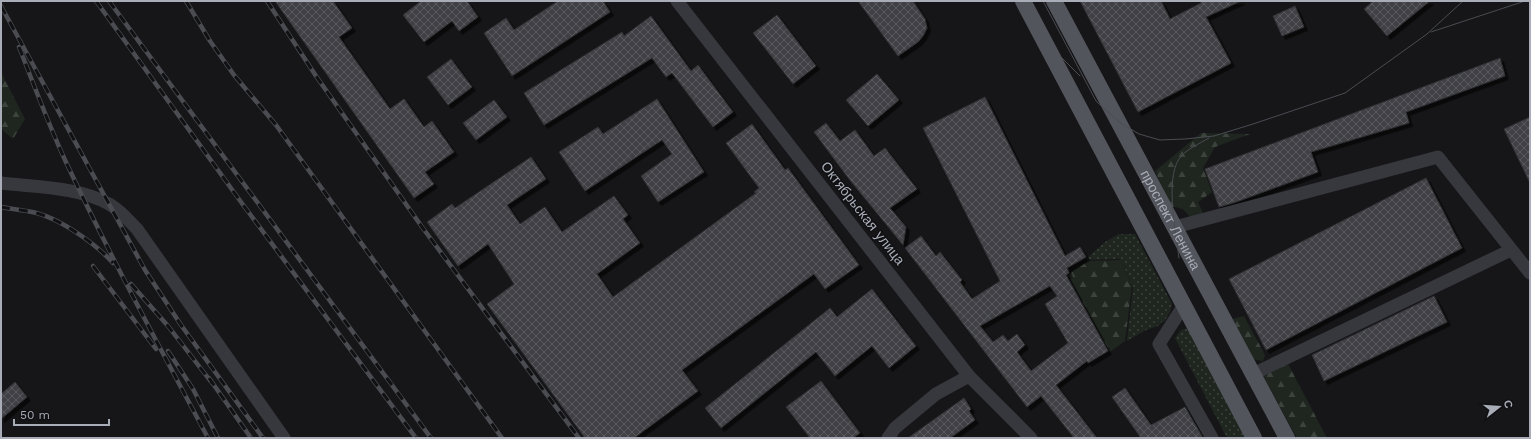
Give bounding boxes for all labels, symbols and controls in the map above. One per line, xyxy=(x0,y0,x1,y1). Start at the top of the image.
street label: Октябрьская улица xyxy=(818,158,908,268)
street label: проспект Ленина xyxy=(1137,167,1204,273)
north arrow xyxy=(1479,387,1519,427)
text: С xyxy=(1501,399,1515,410)
scale bar xyxy=(14,401,109,427)
text: 50 m xyxy=(20,408,50,422)

